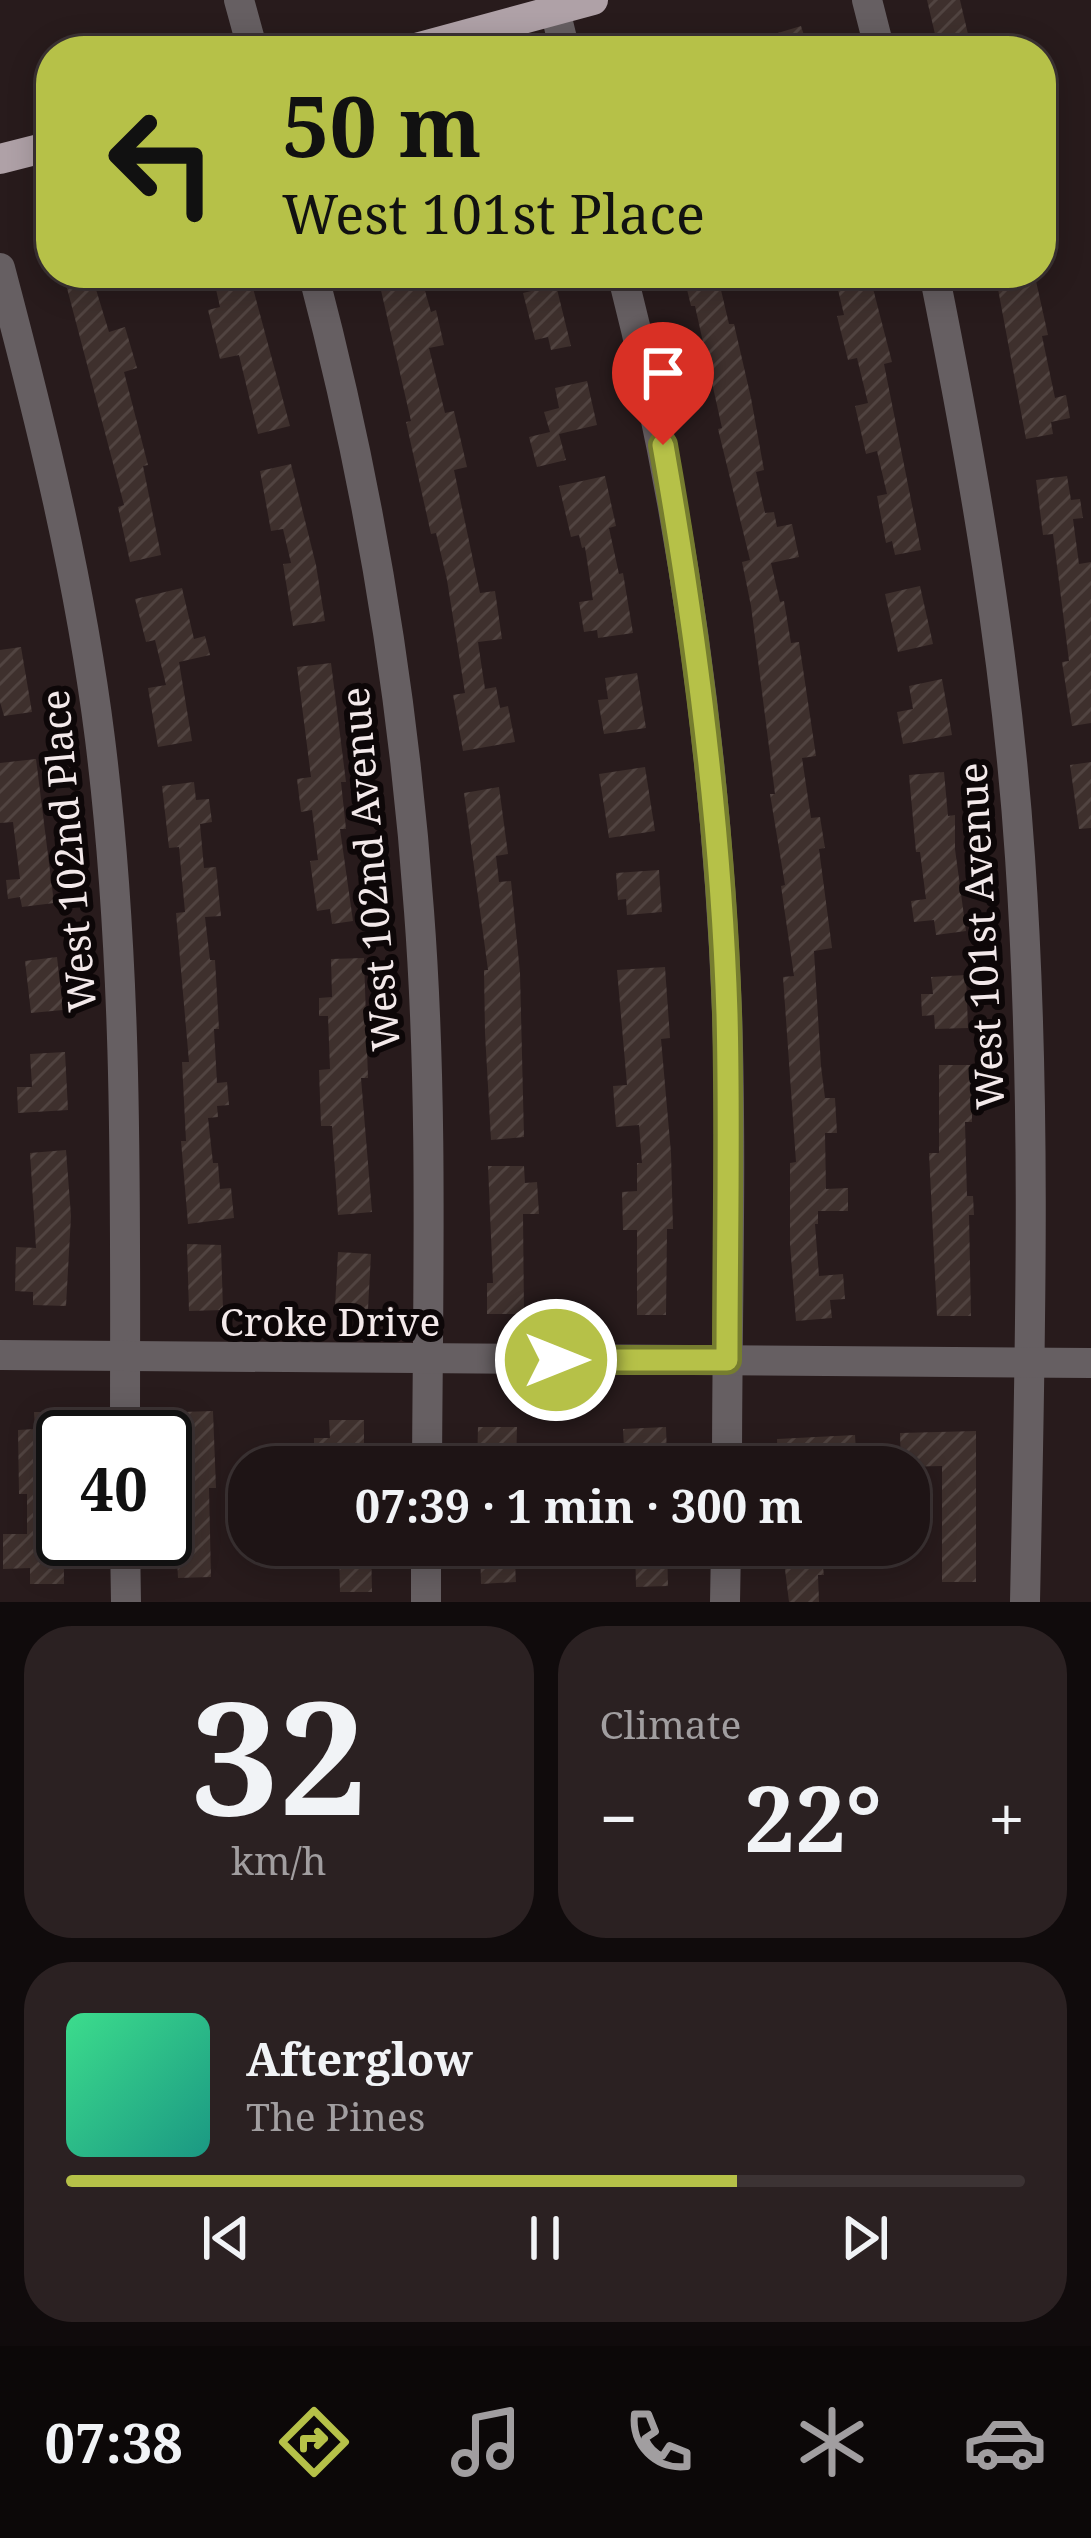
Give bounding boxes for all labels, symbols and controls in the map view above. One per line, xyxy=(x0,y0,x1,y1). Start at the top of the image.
text: 50 m xyxy=(282,67,482,182)
icon: left xyxy=(84,84,240,240)
text: West 101st Place xyxy=(282,176,705,250)
pin xyxy=(612,322,714,445)
icon: arrive xyxy=(630,340,696,406)
street label: West 102nd Avenue xyxy=(327,685,411,1053)
street label: West 102nd Place xyxy=(27,688,107,1014)
street label: West 101st Avenue xyxy=(944,761,1016,1111)
street label: Croke Drive xyxy=(220,1294,440,1347)
position arrow xyxy=(493,1297,619,1423)
speed limit sign: 40 xyxy=(36,1410,192,1566)
text: 07:39 · 1 min · 300 m xyxy=(355,1475,803,1536)
text: 32 xyxy=(191,1648,367,1861)
text: Climate xyxy=(600,1697,741,1750)
text: 22° xyxy=(744,1756,882,1878)
text: − xyxy=(600,1772,638,1862)
text: + xyxy=(988,1772,1025,1862)
text: km/h xyxy=(231,1833,327,1886)
text: Afterglow xyxy=(246,2028,473,2089)
text: The Pines xyxy=(246,2089,425,2142)
icon: previous xyxy=(193,2205,259,2271)
icon: pause xyxy=(512,2205,578,2271)
icon: next xyxy=(832,2205,898,2271)
icon: directions xyxy=(272,2400,356,2484)
icon: music xyxy=(444,2400,528,2484)
icon: phone xyxy=(617,2400,701,2484)
icon: climate xyxy=(790,2400,874,2484)
icon: car xyxy=(963,2400,1047,2484)
text: 07:38 xyxy=(44,2405,183,2479)

